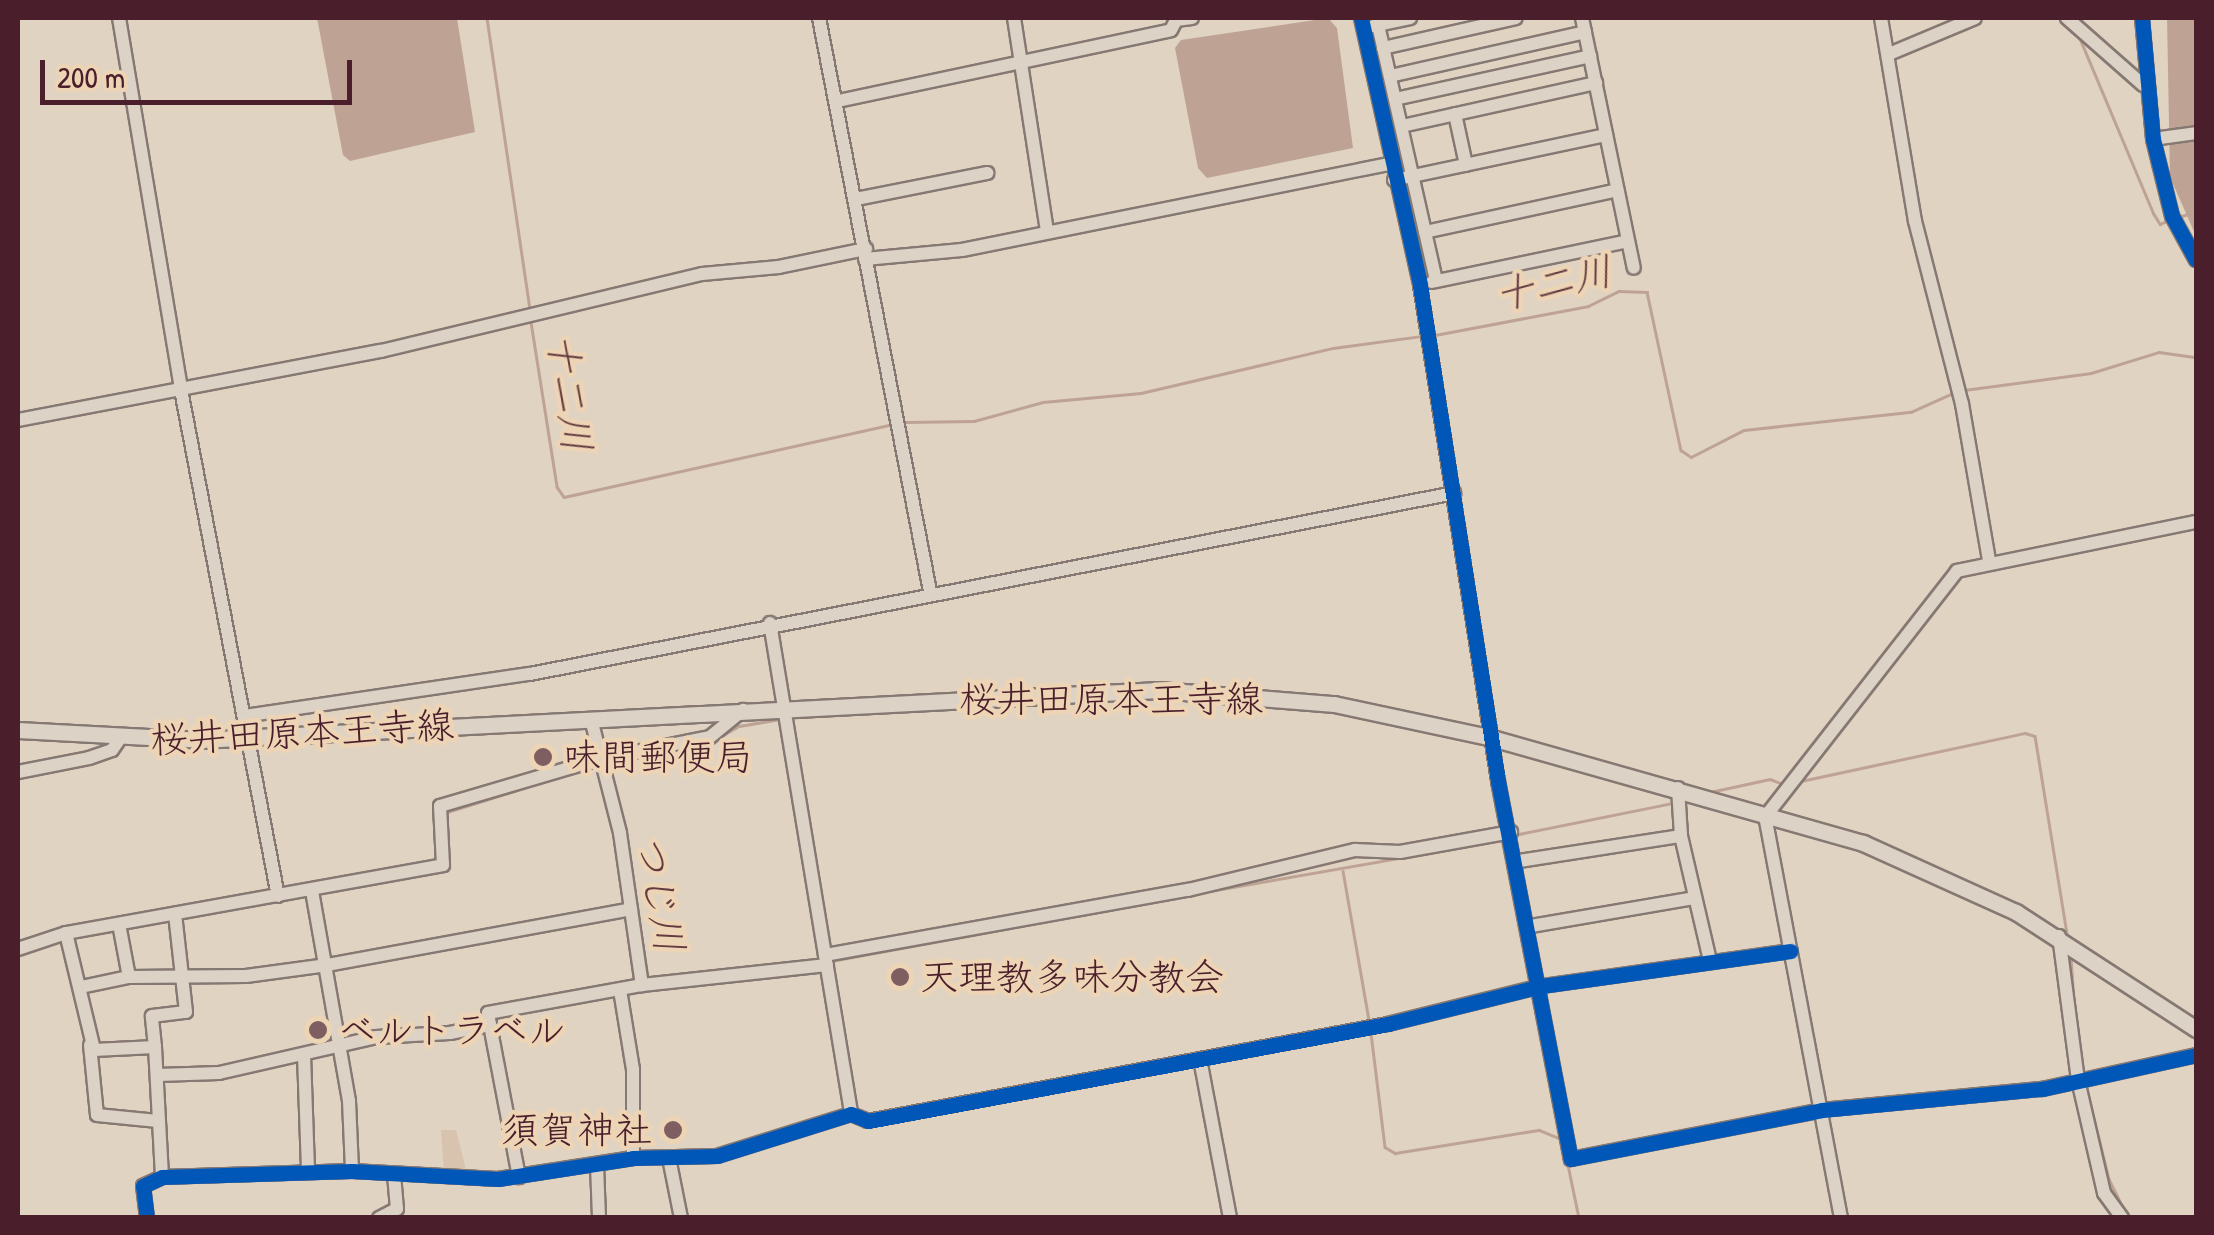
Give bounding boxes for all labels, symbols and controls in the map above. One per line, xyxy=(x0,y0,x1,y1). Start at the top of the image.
scale bar xyxy=(45,40,358,102)
text: 200 m xyxy=(57,57,125,97)
water label: 十二川 xyxy=(1489,245,1617,319)
water label: 十二川 xyxy=(539,329,603,455)
street label: 桜井田原本王寺線 xyxy=(959,676,1263,722)
street label: 桜井田原本王寺線 xyxy=(149,701,455,763)
place label: 味間郵便局 xyxy=(563,734,753,780)
marker: 味間郵便局 xyxy=(532,746,554,768)
water label: つじ川 xyxy=(626,830,696,956)
place label: 天理教多味分教会 xyxy=(920,954,1224,1000)
marker: 天理教多味分教会 xyxy=(889,966,911,988)
place label: ベルトラベル xyxy=(338,1007,566,1053)
marker: ベルトラベル xyxy=(307,1019,329,1041)
place label: 須賀神社 xyxy=(501,1107,653,1153)
marker: 須賀神社 xyxy=(662,1119,684,1141)

